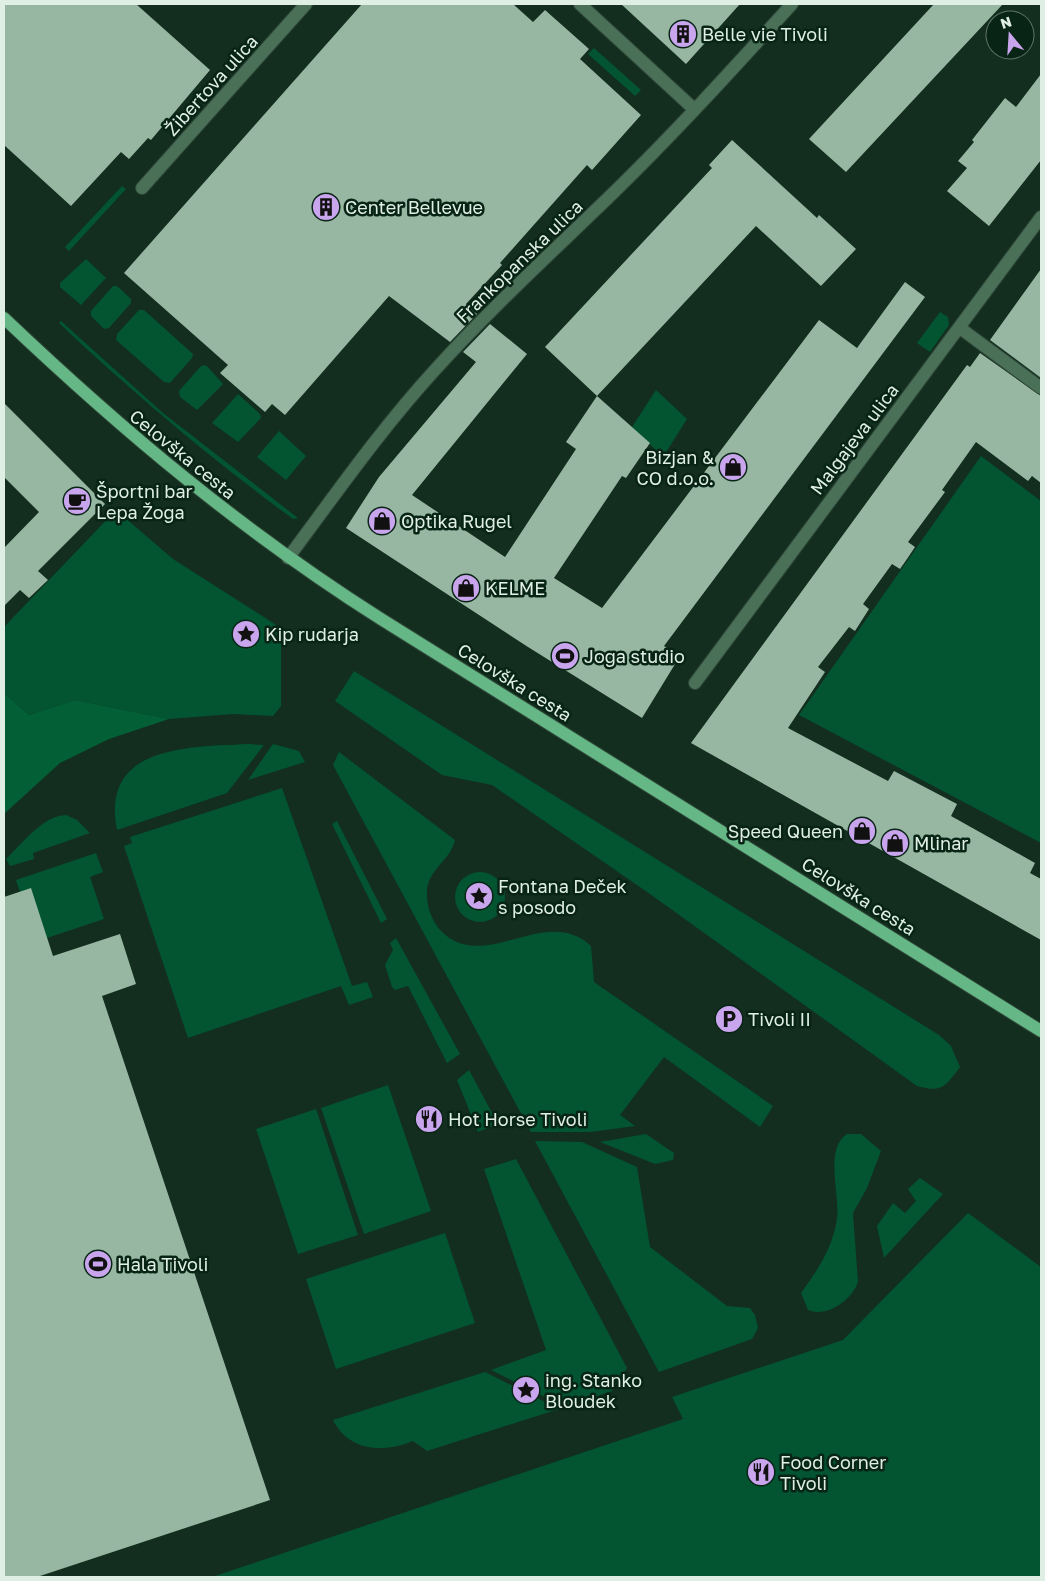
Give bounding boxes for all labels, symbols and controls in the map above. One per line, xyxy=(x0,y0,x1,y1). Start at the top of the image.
north arrow xyxy=(985,10,1035,60)
text: N xyxy=(998,12,1014,32)
building icon: Belle vie Tivoli xyxy=(668,19,698,49)
place label: Belle vie Tivoli xyxy=(702,23,828,45)
street label: Žibertova ulica xyxy=(160,30,262,140)
building icon: Center Bellevue xyxy=(311,192,341,222)
street label: Frankopanska ulica xyxy=(451,195,587,327)
place label: Center Bellevue xyxy=(345,196,483,218)
street label: Malgajeva ulica xyxy=(805,379,903,499)
street label: Celovška cesta xyxy=(126,405,240,503)
place label: Bizjan & CO d.o.o. xyxy=(637,446,714,489)
shop icon: Bizjan & CO d.o.o. xyxy=(718,452,748,482)
place label: Športni bar Lepa Žoga xyxy=(96,480,193,523)
cafe icon: Športni bar Lepa Žoga xyxy=(62,486,92,516)
shop icon: Optika Rugel xyxy=(367,506,397,536)
place label: Optika Rugel xyxy=(401,510,512,532)
shop icon: KELME xyxy=(451,573,481,603)
place label: KELME xyxy=(485,577,545,599)
place icon: Kip rudarja xyxy=(231,619,261,649)
place label: Kip rudarja xyxy=(265,623,359,645)
street label: Celovška cesta xyxy=(454,638,576,726)
sports icon: Joga studio xyxy=(550,641,580,671)
place label: Joga studio xyxy=(584,645,685,667)
shop icon: Speed Queen xyxy=(847,816,877,846)
place label: Speed Queen xyxy=(728,820,843,842)
shop icon: Mlinar xyxy=(880,828,910,858)
place label: Mlinar xyxy=(914,832,968,854)
street label: Celovška cesta xyxy=(798,852,920,940)
place label: Fontana Deček s posodo xyxy=(498,875,627,918)
place icon: Fontana Deček s posodo xyxy=(464,881,494,911)
parking icon: Tivoli II xyxy=(714,1004,744,1034)
place label: Tivoli II xyxy=(748,1008,811,1030)
restaurant icon: Hot Horse Tivoli xyxy=(414,1104,444,1134)
place label: Hot Horse Tivoli xyxy=(448,1108,587,1130)
sports icon: Hala Tivoli xyxy=(83,1249,113,1279)
place label: Hala Tivoli xyxy=(117,1253,208,1275)
place label: ing. Stanko Bloudek xyxy=(545,1369,642,1412)
place icon: ing. Stanko Bloudek xyxy=(511,1375,541,1405)
place label: Food Corner Tivoli xyxy=(780,1451,886,1494)
restaurant icon: Food Corner Tivoli xyxy=(746,1457,776,1487)

